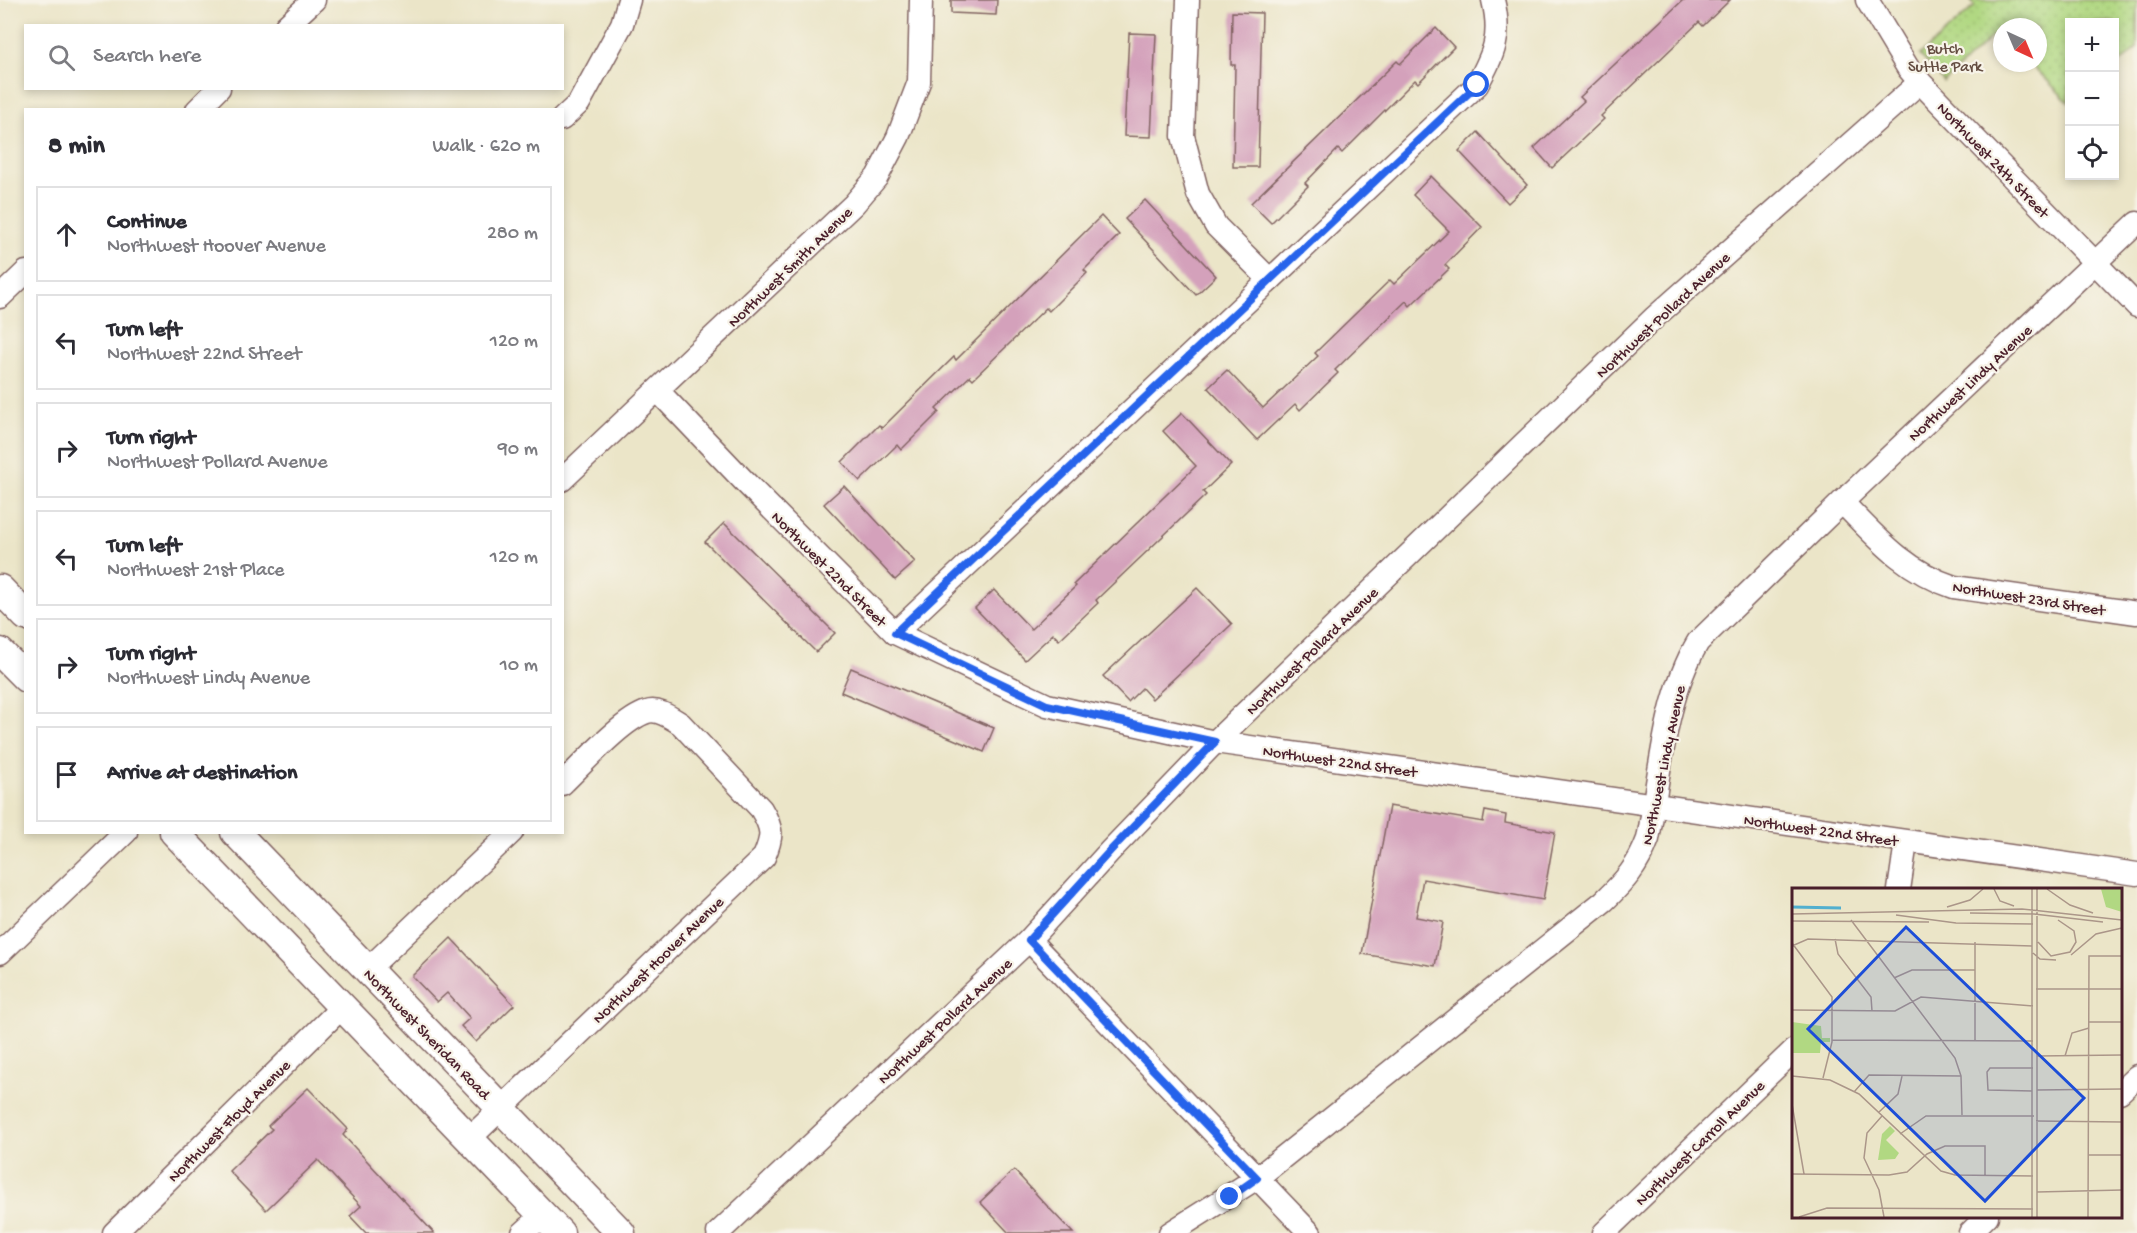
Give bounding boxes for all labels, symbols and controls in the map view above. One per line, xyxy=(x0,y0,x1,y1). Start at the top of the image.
north arrow xyxy=(1993,18,2047,72)
map controls xyxy=(2065,18,2119,180)
button: + xyxy=(2065,18,2119,72)
search box xyxy=(24,24,564,90)
icon: search xyxy=(45,41,78,74)
park label: Butch Suttle Park xyxy=(1908,41,1984,78)
text: Search here xyxy=(93,44,201,70)
route start xyxy=(1463,71,1489,97)
button: − xyxy=(2065,72,2119,126)
street label: Northwest 24th Street xyxy=(1931,100,2053,224)
button: locate xyxy=(2065,126,2119,180)
text: 8 min xyxy=(48,132,105,163)
text: Walk · 620 m xyxy=(433,136,540,159)
street label: Northwest Smith Avenue xyxy=(725,204,858,333)
text: Continue xyxy=(107,210,187,236)
icon: ahead xyxy=(50,218,83,251)
text: 280 m xyxy=(487,223,538,246)
text: Northwest Hoover Avenue xyxy=(107,236,326,259)
street label: Northwest Pollard Avenue xyxy=(1593,249,1736,384)
text: Turn left xyxy=(107,318,181,344)
street label: Northwest Lindy Avenue xyxy=(1905,322,2038,447)
icon: left xyxy=(50,326,83,359)
text: 120 m xyxy=(490,331,538,354)
text: Northwest 22nd Street xyxy=(107,344,301,367)
text: Turn right xyxy=(107,426,195,452)
icon: right xyxy=(50,434,83,467)
text: 90 m xyxy=(498,439,538,462)
text: Northwest Pollard Avenue xyxy=(107,452,328,475)
street label: Northwest 22nd Street xyxy=(766,509,890,633)
text: Turn left xyxy=(107,534,181,560)
icon: left xyxy=(50,542,83,575)
text: 120 m xyxy=(490,547,538,570)
text: Northwest 21st Place xyxy=(107,560,284,583)
street label: Northwest 23rd Street xyxy=(1951,579,2107,622)
street label: Northwest Pollard Avenue xyxy=(1243,584,1384,721)
text: Turn right xyxy=(107,642,195,668)
icon: right xyxy=(50,650,83,683)
text: 10 m xyxy=(500,655,538,678)
text: Northwest Lindy Avenue xyxy=(107,668,310,691)
street label: Northwest Lindy Avenue xyxy=(1639,684,1692,847)
street label: Northwest 22nd Street xyxy=(1261,743,1419,784)
icon: arrive xyxy=(50,758,83,791)
text: Arrive at destination xyxy=(107,761,297,787)
street label: Northwest 22nd Street xyxy=(1742,812,1900,853)
inset map xyxy=(1792,888,2122,1218)
street label: Northwest Hoover Avenue xyxy=(590,893,730,1029)
street label: Northwest Pollard Avenue xyxy=(875,955,1018,1090)
street label: Northwest Sheridan Road xyxy=(358,966,494,1106)
street label: Northwest Floyd Avenue xyxy=(165,1057,296,1188)
street label: Northwest Carroll Avenue xyxy=(1633,1077,1771,1211)
route end xyxy=(1216,1183,1242,1209)

